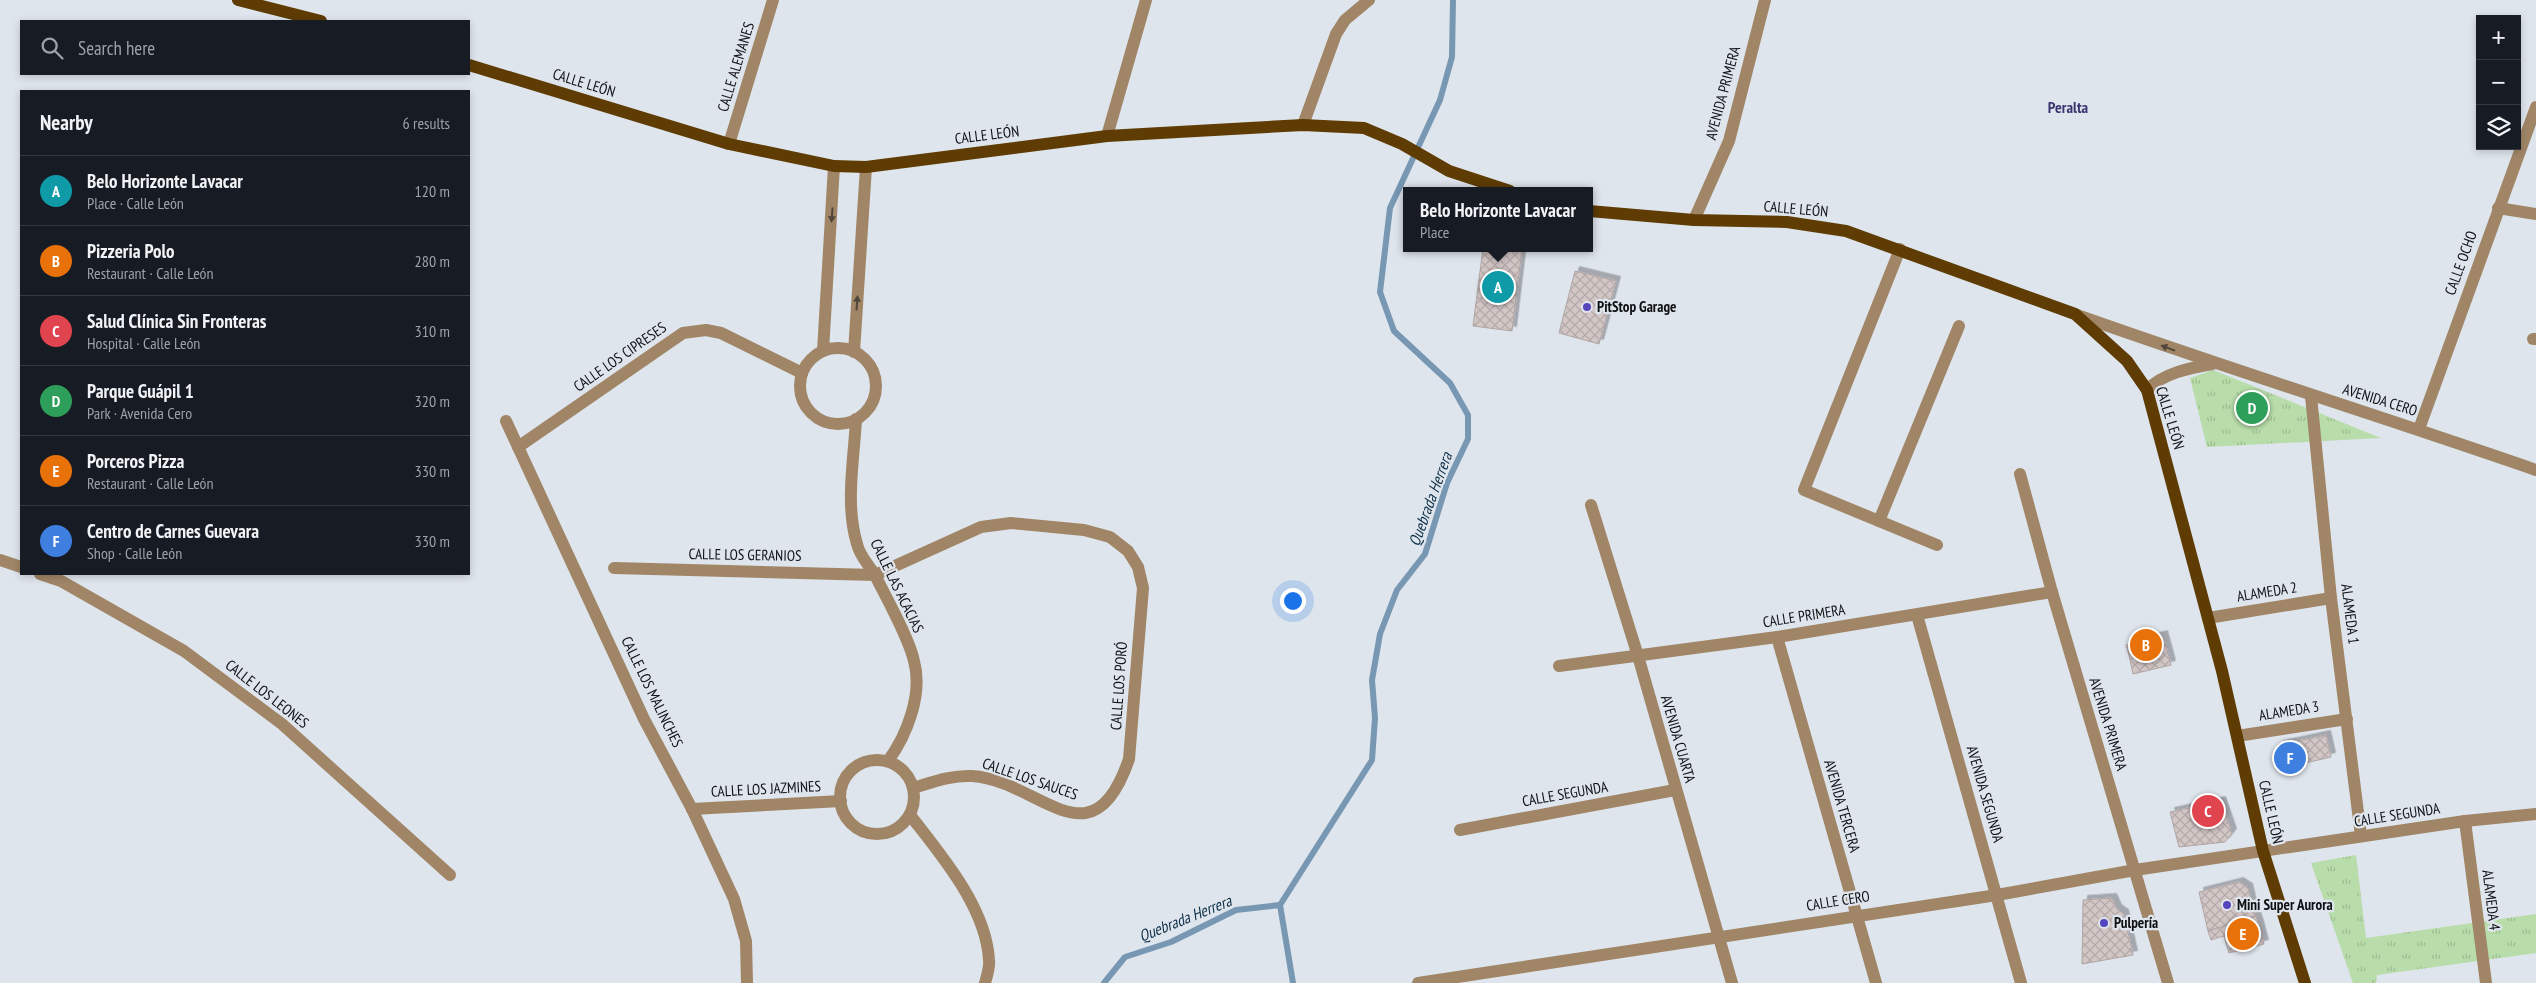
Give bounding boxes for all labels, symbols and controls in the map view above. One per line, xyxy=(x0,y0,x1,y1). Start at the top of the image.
map controls xyxy=(2476,15,2521,150)
button: + xyxy=(2476,15,2521,60)
search box xyxy=(20,20,470,75)
street label: CALLE ALEMANES xyxy=(713,20,758,114)
icon: search xyxy=(38,34,66,62)
text: Search here xyxy=(78,36,155,60)
street label: AVENIDA PRIMERA xyxy=(1701,43,1744,142)
button: − xyxy=(2476,60,2521,105)
street label: CALLE LEÓN xyxy=(550,64,618,101)
district label: Peralta xyxy=(2048,97,2089,117)
button: layers xyxy=(2476,105,2521,150)
text: Nearby xyxy=(40,109,93,136)
text: 6 results xyxy=(403,113,450,133)
street label: CALLE LEÓN xyxy=(954,121,1020,148)
text: Belo Horizonte Lavacar xyxy=(87,169,243,193)
text: A xyxy=(52,181,60,201)
text: 120 m xyxy=(415,181,450,201)
popup xyxy=(1403,187,1593,252)
text: Place · Calle León xyxy=(87,193,184,213)
street label: CALLE LEÓN xyxy=(1763,196,1829,221)
text: Belo Horizonte Lavacar xyxy=(1420,198,1576,222)
one-way arrow xyxy=(828,207,836,223)
text: Place xyxy=(1420,222,1449,242)
street label: CALLE OCHO xyxy=(2440,228,2481,298)
text: Pizzeria Polo xyxy=(87,239,174,263)
text: B xyxy=(52,251,60,271)
text: 280 m xyxy=(415,251,450,271)
text: Restaurant · Calle León xyxy=(87,263,214,283)
pin: A xyxy=(1482,268,1514,306)
one-way arrow xyxy=(854,295,862,311)
place label: PitStop Garage xyxy=(1597,297,1677,316)
marker: PitStop Garage xyxy=(1581,301,1593,313)
text: Salud Clínica Sin Fronteras xyxy=(87,309,266,333)
street label: CALLE LOS CIPRESES xyxy=(570,318,670,396)
text: C xyxy=(52,321,60,341)
text: 310 m xyxy=(415,321,450,341)
text: Hospital · Calle León xyxy=(87,333,200,353)
one-way arrow xyxy=(2161,344,2176,351)
text: Parque Guápil 1 xyxy=(87,379,194,403)
street label: AVENIDA CERO xyxy=(2340,379,2420,420)
street label: CALLE LEÓN xyxy=(2152,384,2189,452)
pin: D xyxy=(2236,389,2268,427)
text: D xyxy=(52,391,60,411)
text: 320 m xyxy=(415,391,450,411)
text: Park · Avenida Cero xyxy=(87,403,192,423)
water label: Quebrada Herrera xyxy=(1404,448,1457,549)
text: Porceros Pizza xyxy=(87,449,184,473)
text: E xyxy=(53,461,59,481)
text: 330 m xyxy=(415,461,450,481)
text: Restaurant · Calle León xyxy=(87,473,214,493)
text: Centro de Carnes Guevara xyxy=(87,519,259,543)
text: F xyxy=(53,531,59,551)
text: 330 m xyxy=(415,531,450,551)
street label: CALLE LAS ACACIAS xyxy=(867,536,928,636)
text: Shop · Calle León xyxy=(87,543,182,563)
street label: CALLE LOS GERANIOS xyxy=(688,544,802,565)
street label: ALAMEDA 2 xyxy=(2236,577,2298,606)
street label: ALAMEDA 1 xyxy=(2337,583,2364,645)
your location xyxy=(1280,588,1306,614)
street label: CALLE PRIMERA xyxy=(1761,599,1847,631)
pin: B xyxy=(2130,626,2162,664)
street label: CALLE LOS MALINCHES xyxy=(617,633,688,750)
street label: CALLE LOS PORÓ xyxy=(1106,641,1131,731)
street label: CALLE LOS LEONES xyxy=(222,655,313,732)
street label: AVENIDA PRIMERA xyxy=(2085,675,2132,773)
street label: AVENIDA CUARTA xyxy=(1657,693,1700,786)
street label: ALAMEDA 3 xyxy=(2258,696,2320,725)
pin: F xyxy=(2274,739,2306,777)
street label: AVENIDA SEGUNDA xyxy=(1963,743,2009,845)
street label: CALLE LOS SAUCES xyxy=(980,753,1080,804)
street label: AVENIDA TERCERA xyxy=(1820,757,1865,855)
street label: CALLE LOS JAZMINES xyxy=(711,776,821,801)
street label: CALLE SEGUNDA xyxy=(1521,776,1610,810)
street label: CALLE LEÓN xyxy=(2255,778,2288,846)
pin: C xyxy=(2192,792,2224,830)
street label: CALLE SEGUNDA xyxy=(2353,798,2442,831)
street label: ALAMEDA 4 xyxy=(2478,869,2505,931)
street label: CALLE CERO xyxy=(1805,886,1871,915)
water label: Quebrada Herrera xyxy=(1136,890,1236,946)
place label: Mini Super Aurora xyxy=(2237,895,2333,914)
marker: Mini Super Aurora xyxy=(2221,899,2233,911)
place label: Pulpería xyxy=(2114,913,2158,932)
pin: E xyxy=(2227,915,2259,953)
marker: Pulpería xyxy=(2098,917,2110,929)

